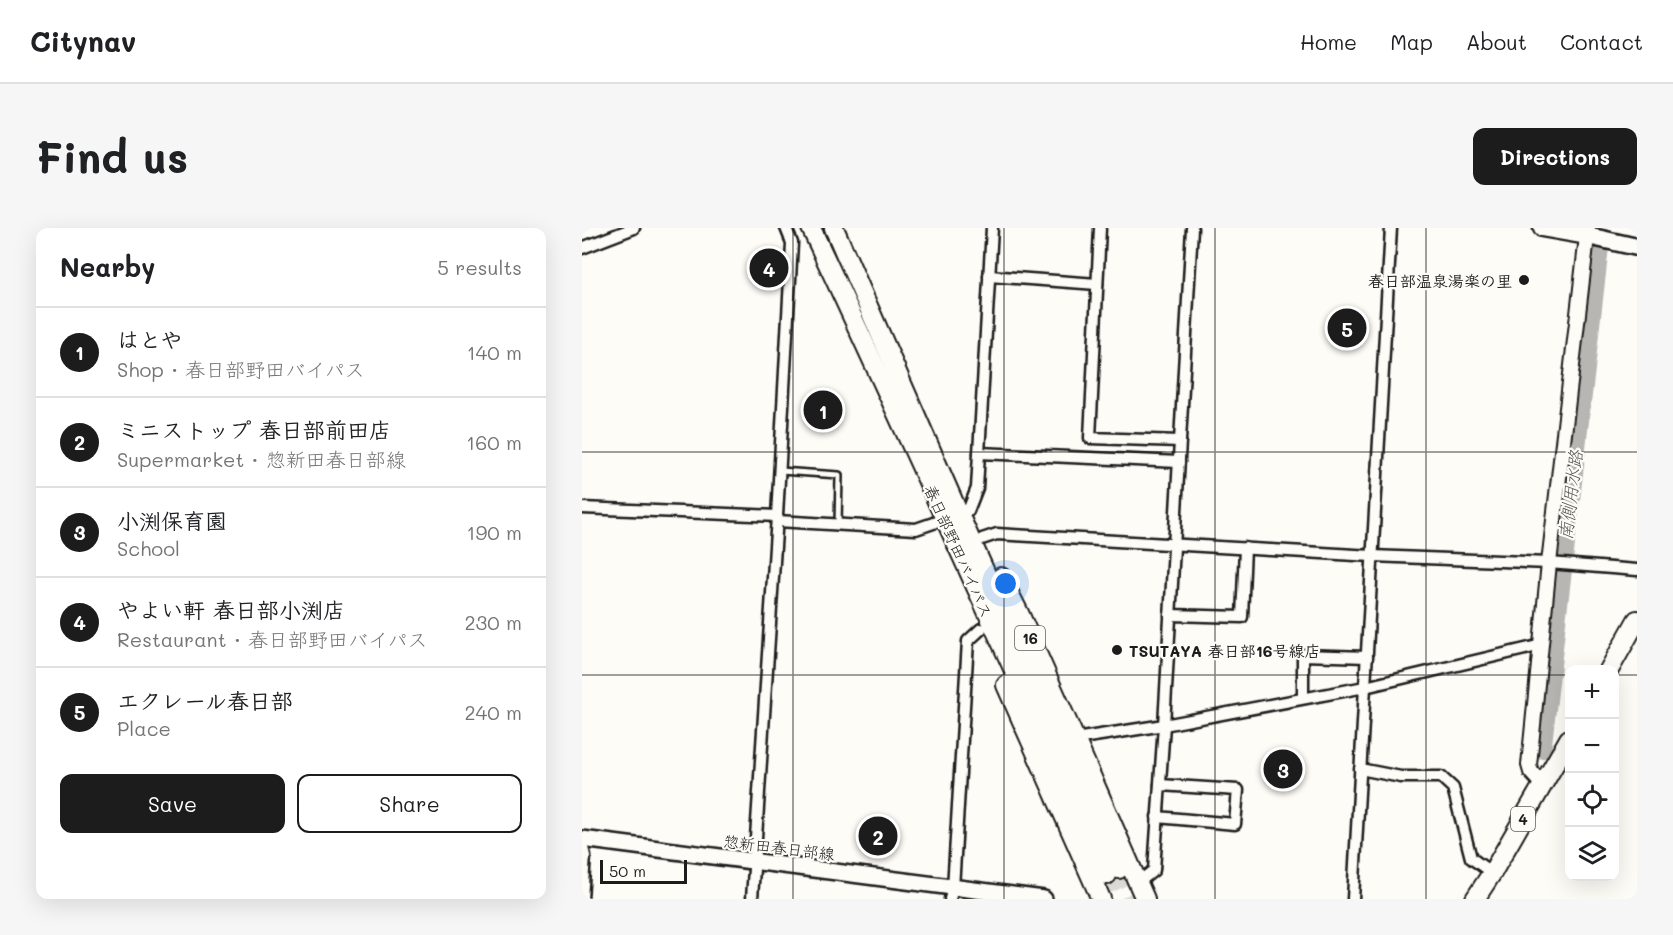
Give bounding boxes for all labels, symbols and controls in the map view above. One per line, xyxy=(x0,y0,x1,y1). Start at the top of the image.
text: Citynav xyxy=(30,23,136,59)
text: Home xyxy=(1300,28,1357,55)
text: Map xyxy=(1390,28,1433,55)
text: About xyxy=(1466,28,1527,55)
text: Contact xyxy=(1560,28,1643,55)
button: Directions xyxy=(1473,128,1637,185)
text: Find us xyxy=(36,129,188,184)
pin: 4 xyxy=(750,246,789,291)
text: Nearby xyxy=(60,250,155,284)
text: 5 results xyxy=(437,254,522,280)
place label: 春日部温泉湯楽の里 xyxy=(1368,270,1512,291)
marker: 春日部温泉湯楽の里 xyxy=(1517,273,1531,287)
pin: 5 xyxy=(1328,306,1366,350)
text: はとや xyxy=(117,325,183,354)
text: 1 xyxy=(75,339,84,365)
text: 140 m xyxy=(467,339,522,365)
text: Shop · 春日部野田バイパス xyxy=(117,356,365,382)
pin: 1 xyxy=(804,388,842,432)
text: ミニストップ 春日部前田店 xyxy=(117,415,391,444)
text: 2 xyxy=(74,429,85,455)
text: 160 m xyxy=(466,429,522,455)
text: Supermarket · 惣新田春日部線 xyxy=(117,446,406,472)
water label: 南側用水路 xyxy=(1553,448,1588,541)
street label: 春日部野田バイパス xyxy=(920,481,998,621)
text: 小渕保育園 xyxy=(117,506,227,535)
text: 3 xyxy=(74,519,86,545)
text: 190 m xyxy=(467,519,522,545)
text: School xyxy=(117,535,180,561)
your location xyxy=(991,569,1020,598)
text: やよい軒 春日部小渕店 xyxy=(117,595,345,624)
text: 4 xyxy=(73,609,86,635)
text: 230 m xyxy=(464,609,522,635)
text: Restaurant · 春日部野田バイパス xyxy=(117,626,428,652)
road number: 16 xyxy=(1015,626,1045,650)
place label: TSUTAYA 春日部16号線店 xyxy=(1129,640,1321,661)
marker: TSUTAYA 春日部16号線店 xyxy=(1110,643,1124,657)
map controls xyxy=(1565,665,1619,881)
button: + xyxy=(1565,665,1619,719)
text: エクレール春日部 xyxy=(117,686,293,715)
text: 5 xyxy=(74,699,85,725)
text: 240 m xyxy=(464,699,522,725)
text: Place xyxy=(117,715,171,741)
button: − xyxy=(1565,719,1619,773)
pin: 3 xyxy=(1264,746,1302,792)
button: locate xyxy=(1565,773,1619,827)
button: Save xyxy=(60,774,285,833)
button: Share xyxy=(297,774,522,833)
road number: 4 xyxy=(1511,807,1535,831)
pin: 2 xyxy=(858,814,898,858)
button: layers xyxy=(1565,827,1619,881)
street label: 惣新田春日部線 xyxy=(722,830,836,864)
scale bar xyxy=(600,857,687,884)
text: 50 m xyxy=(609,860,646,881)

